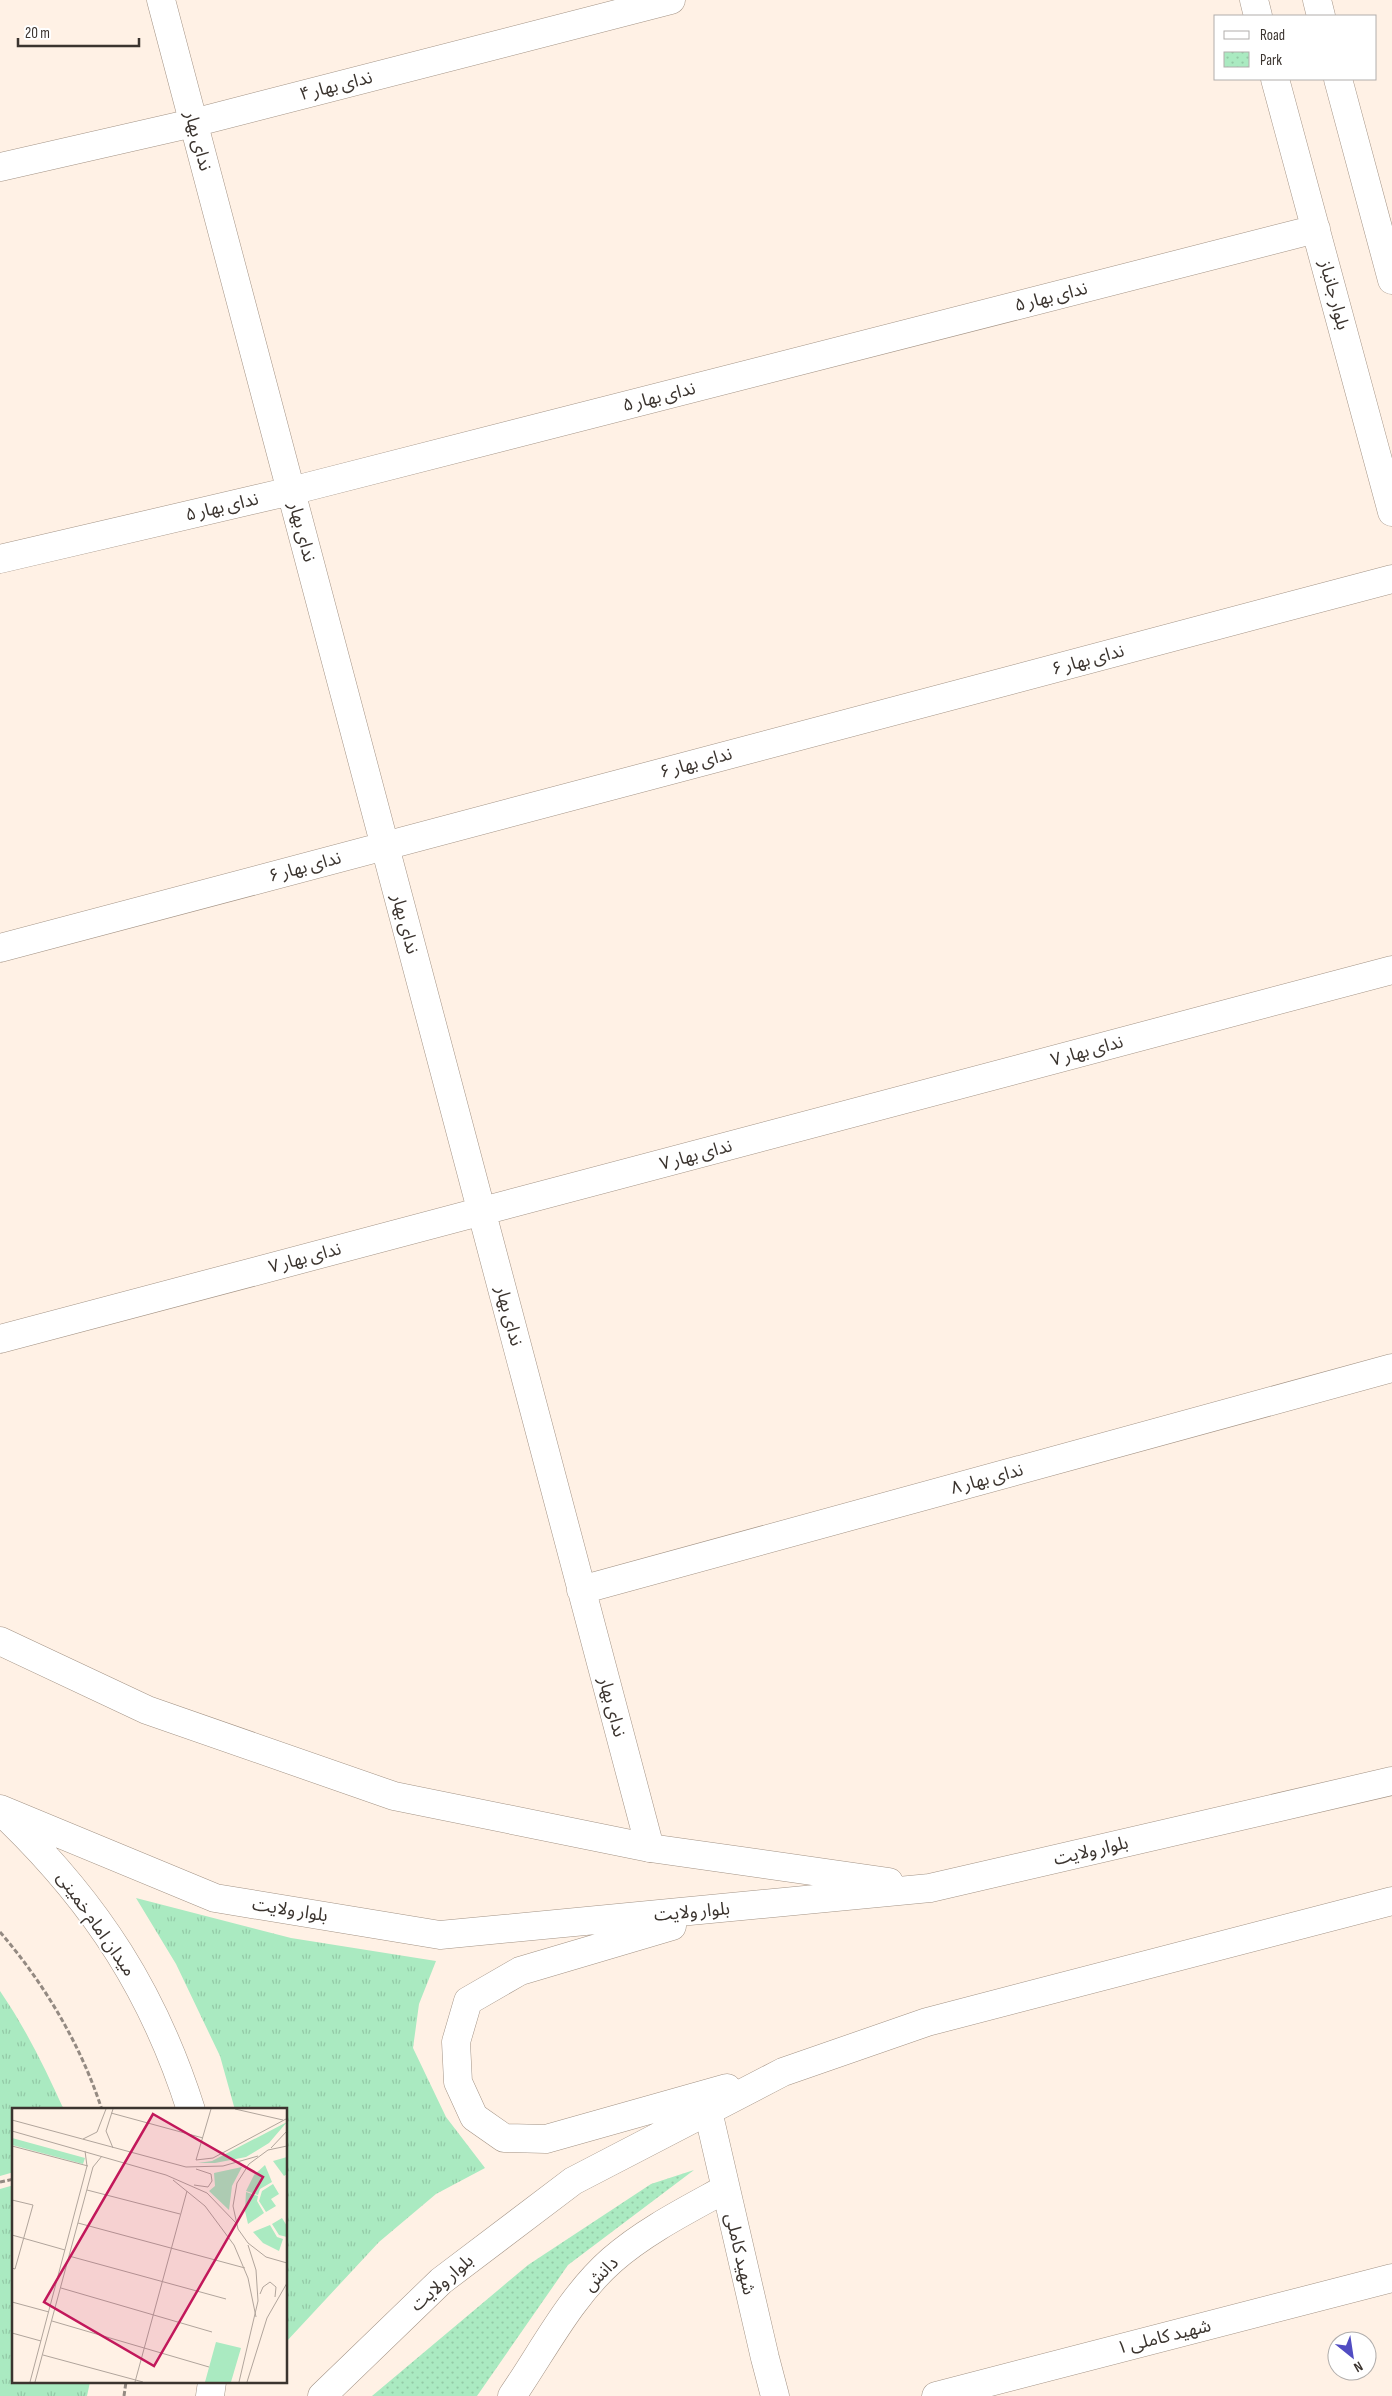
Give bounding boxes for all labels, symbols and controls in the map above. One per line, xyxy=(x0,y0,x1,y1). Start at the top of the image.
scale bar xyxy=(18,15,139,47)
legend xyxy=(1214,15,1377,80)
text: 20 m xyxy=(25,24,50,43)
text: Road xyxy=(1260,26,1285,45)
text: Park xyxy=(1260,51,1282,70)
street label: ندای بهار ۴ xyxy=(297,67,375,105)
street label: ندای بهار xyxy=(180,108,216,173)
street label: بلوار جانباز xyxy=(1314,257,1353,332)
street label: ندای بهار ۵ xyxy=(1012,278,1090,316)
street label: ندای بهار ۵ xyxy=(620,378,698,416)
street label: ندای بهار ۵ xyxy=(183,488,261,526)
street label: ندای بهار xyxy=(284,499,320,564)
street label: ندای بهار ۶ xyxy=(1049,640,1127,680)
street label: ندای بهار ۶ xyxy=(657,743,735,783)
street label: ندای بهار ۶ xyxy=(266,847,344,887)
street label: ندای بهار xyxy=(387,891,423,956)
street label: ندای بهار ۷ xyxy=(1048,1031,1126,1071)
street label: ندای بهار ۷ xyxy=(657,1135,735,1175)
street label: ندای بهار ۷ xyxy=(266,1238,344,1278)
street label: ندای بهار xyxy=(491,1283,527,1348)
street label: ندای بهار ۸ xyxy=(948,1459,1026,1499)
street label: ندای بهار xyxy=(594,1674,630,1739)
street label: بلوار ولایت xyxy=(1052,1832,1130,1870)
street label: میدان امام خمینی xyxy=(50,1868,140,1982)
street label: بلوار ولایت xyxy=(251,1894,329,1926)
street label: بلوار ولایت xyxy=(653,1898,731,1926)
inset map xyxy=(12,2108,288,2384)
street label: شهید کاملی xyxy=(720,2211,760,2297)
street label: بلوار ولایت xyxy=(406,2250,478,2316)
street label: دانش xyxy=(579,2252,623,2296)
street label: شهید کاملی ۱ xyxy=(1115,2315,1213,2359)
north arrow xyxy=(1327,2331,1377,2381)
text: N xyxy=(1351,2358,1366,2376)

